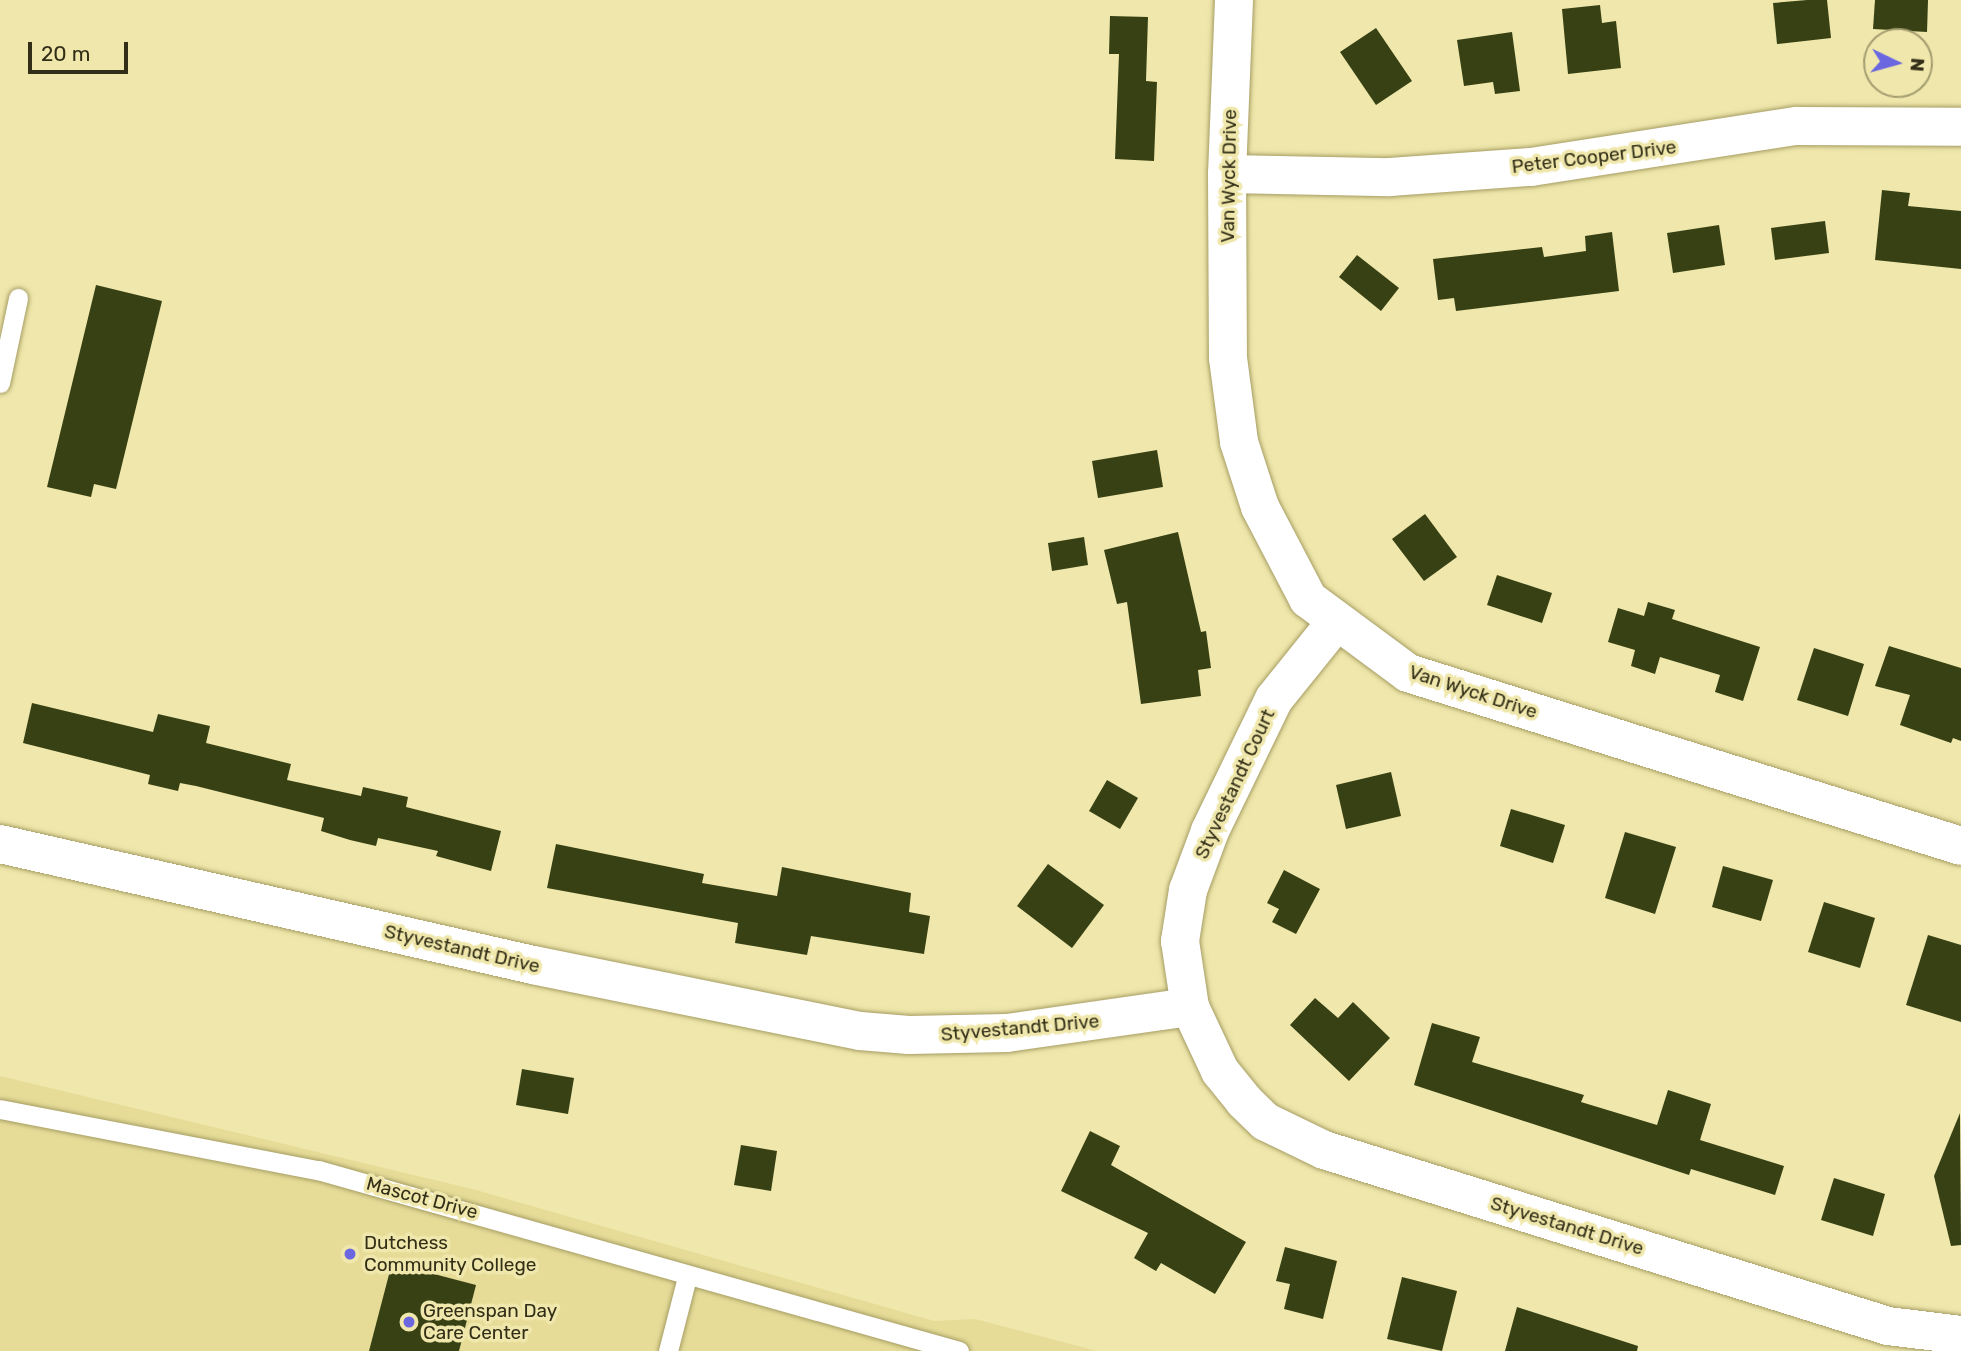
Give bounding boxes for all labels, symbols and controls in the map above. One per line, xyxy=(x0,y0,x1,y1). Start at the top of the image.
scale bar xyxy=(32,28,131,72)
north arrow xyxy=(1863,28,1933,98)
text: 20 m xyxy=(41,41,90,66)
text: N xyxy=(1905,57,1929,73)
street label: Van Wyck Drive xyxy=(1216,109,1242,243)
street label: Peter Cooper Drive xyxy=(1510,136,1678,178)
street label: Van Wyck Drive xyxy=(1406,660,1540,724)
street label: Styvestandt Court xyxy=(1190,705,1280,863)
street label: Styvestandt Drive xyxy=(382,920,542,978)
street label: Styvestandt Drive xyxy=(940,1010,1100,1046)
street label: Mascot Drive xyxy=(364,1172,480,1224)
street label: Styvestandt Drive xyxy=(1488,1192,1646,1260)
place label: Dutchess Community College xyxy=(364,1232,537,1276)
marker: Dutchess Community College xyxy=(342,1246,358,1262)
place label: Greenspan Day Care Center xyxy=(423,1300,557,1344)
marker: Greenspan Day Care Center xyxy=(401,1314,417,1330)

